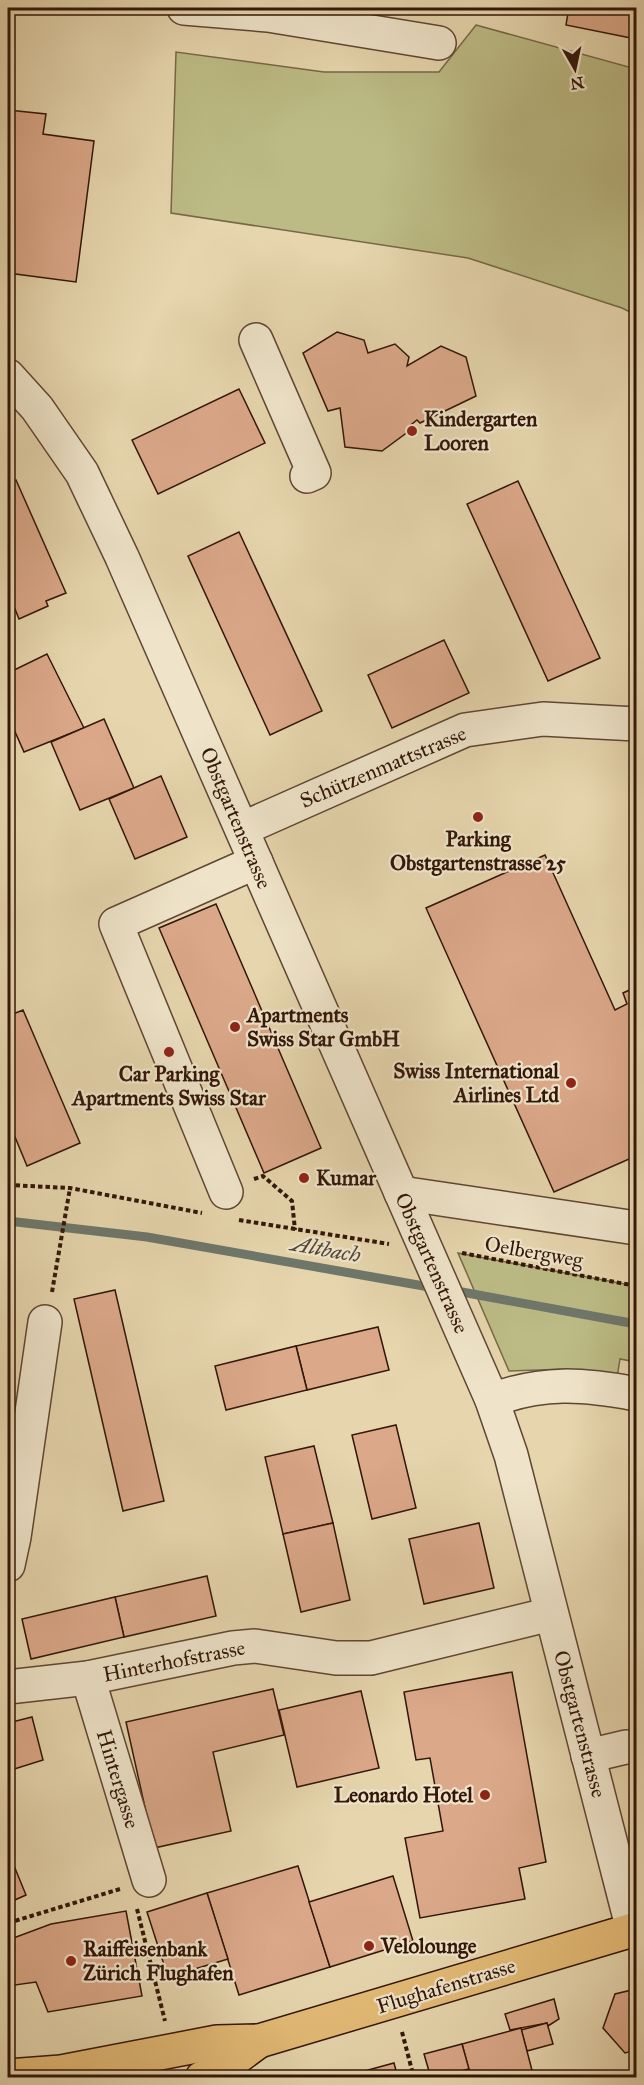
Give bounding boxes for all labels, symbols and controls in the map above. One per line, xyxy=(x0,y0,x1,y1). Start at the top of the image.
north arrow xyxy=(545,39,605,99)
text: N xyxy=(569,73,585,94)
place label: Kindergarten Looren xyxy=(424,406,538,456)
marker: Kindergarten Looren xyxy=(405,424,419,438)
street label: Schützenmattstrasse xyxy=(296,720,470,814)
street label: Obstgartenstrasse xyxy=(194,743,278,893)
marker: Parking Obstgartenstrasse 25 xyxy=(471,810,485,824)
place label: Parking Obstgartenstrasse 25 xyxy=(390,826,566,876)
place label: Apartments Swiss Star GmbH xyxy=(245,1002,400,1052)
marker: Apartments Swiss Star GmbH xyxy=(228,1020,242,1034)
marker: Car Parking Apartments Swiss Star xyxy=(162,1045,176,1059)
place label: Swiss International Airlines Ltd xyxy=(393,1058,560,1108)
place label: Car Parking Apartments Swiss Star xyxy=(70,1061,267,1111)
marker: Swiss International Airlines Ltd xyxy=(564,1076,578,1090)
place label: Kumar xyxy=(316,1165,377,1191)
marker: Kumar xyxy=(297,1171,311,1185)
street label: Obstgartenstrasse xyxy=(389,1189,475,1338)
water label: Altbach xyxy=(287,1229,363,1268)
street label: Oelbergweg xyxy=(483,1231,585,1273)
street label: Hinterhofstrasse xyxy=(101,1634,248,1688)
street label: Obstgartenstrasse xyxy=(548,1648,612,1801)
street label: Hintergasse xyxy=(91,1726,145,1832)
place label: Leonardo Hotel xyxy=(334,1782,474,1808)
marker: Leonardo Hotel xyxy=(478,1788,492,1802)
place label: Velolounge xyxy=(380,1933,477,1959)
place label: Raiffeisenbank Zürich Flughafen xyxy=(83,1936,234,1986)
marker: Velolounge xyxy=(362,1939,376,1953)
street label: Flughafenstrasse xyxy=(373,1952,519,2019)
marker: Raiffeisenbank Zürich Flughafen xyxy=(64,1954,78,1968)

